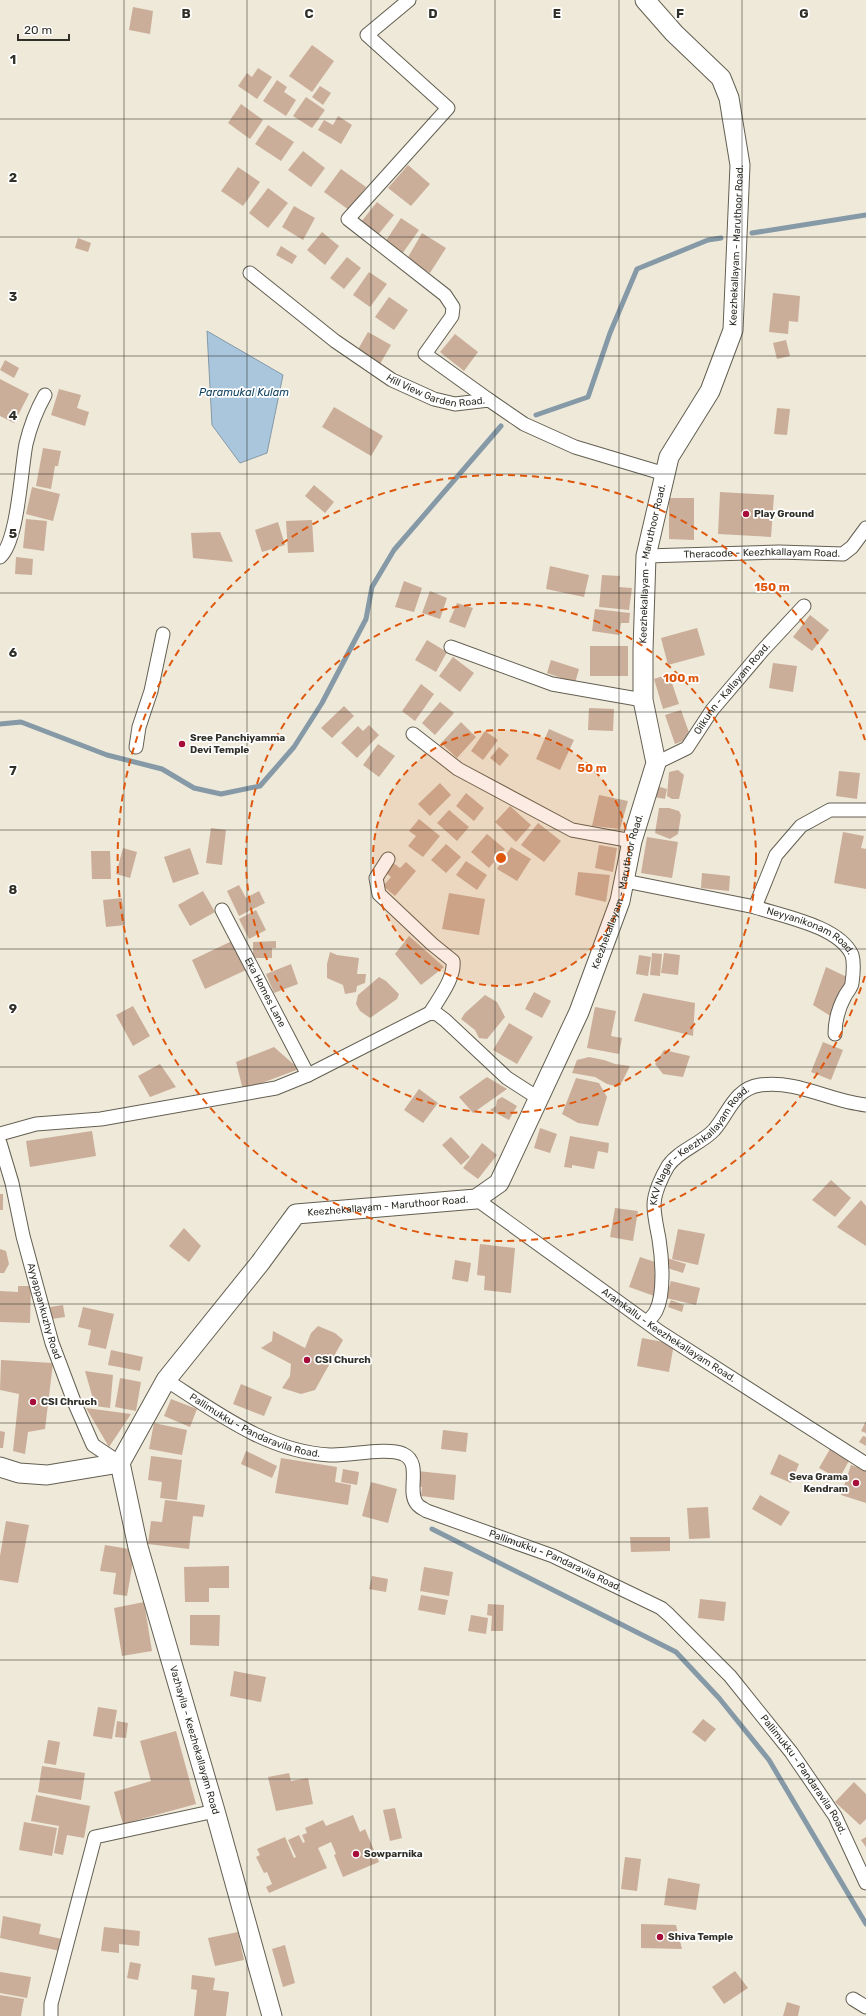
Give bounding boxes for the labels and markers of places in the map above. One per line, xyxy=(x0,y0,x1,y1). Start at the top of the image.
place label: Play Ground xyxy=(754,508,814,520)
marker: Play Ground xyxy=(741,509,751,519)
place label: Sree Panchiyamma Devi Temple xyxy=(190,732,285,756)
marker: Sree Panchiyamma Devi Temple xyxy=(177,739,187,749)
centre of rings xyxy=(494,851,508,865)
place label: CSI Church xyxy=(315,1354,371,1366)
marker: CSI Church xyxy=(302,1355,312,1365)
place label: CSI Chruch xyxy=(41,1396,97,1408)
marker: CSI Chruch xyxy=(28,1397,38,1407)
place label: Seva Grama Kendram xyxy=(789,1471,848,1495)
marker: Seva Grama Kendram xyxy=(851,1478,861,1488)
place label: Sowparnika xyxy=(364,1848,423,1860)
marker: Sowparnika xyxy=(351,1849,361,1859)
place label: Shiva Temple xyxy=(668,1931,733,1943)
marker: Shiva Temple xyxy=(655,1932,665,1942)

